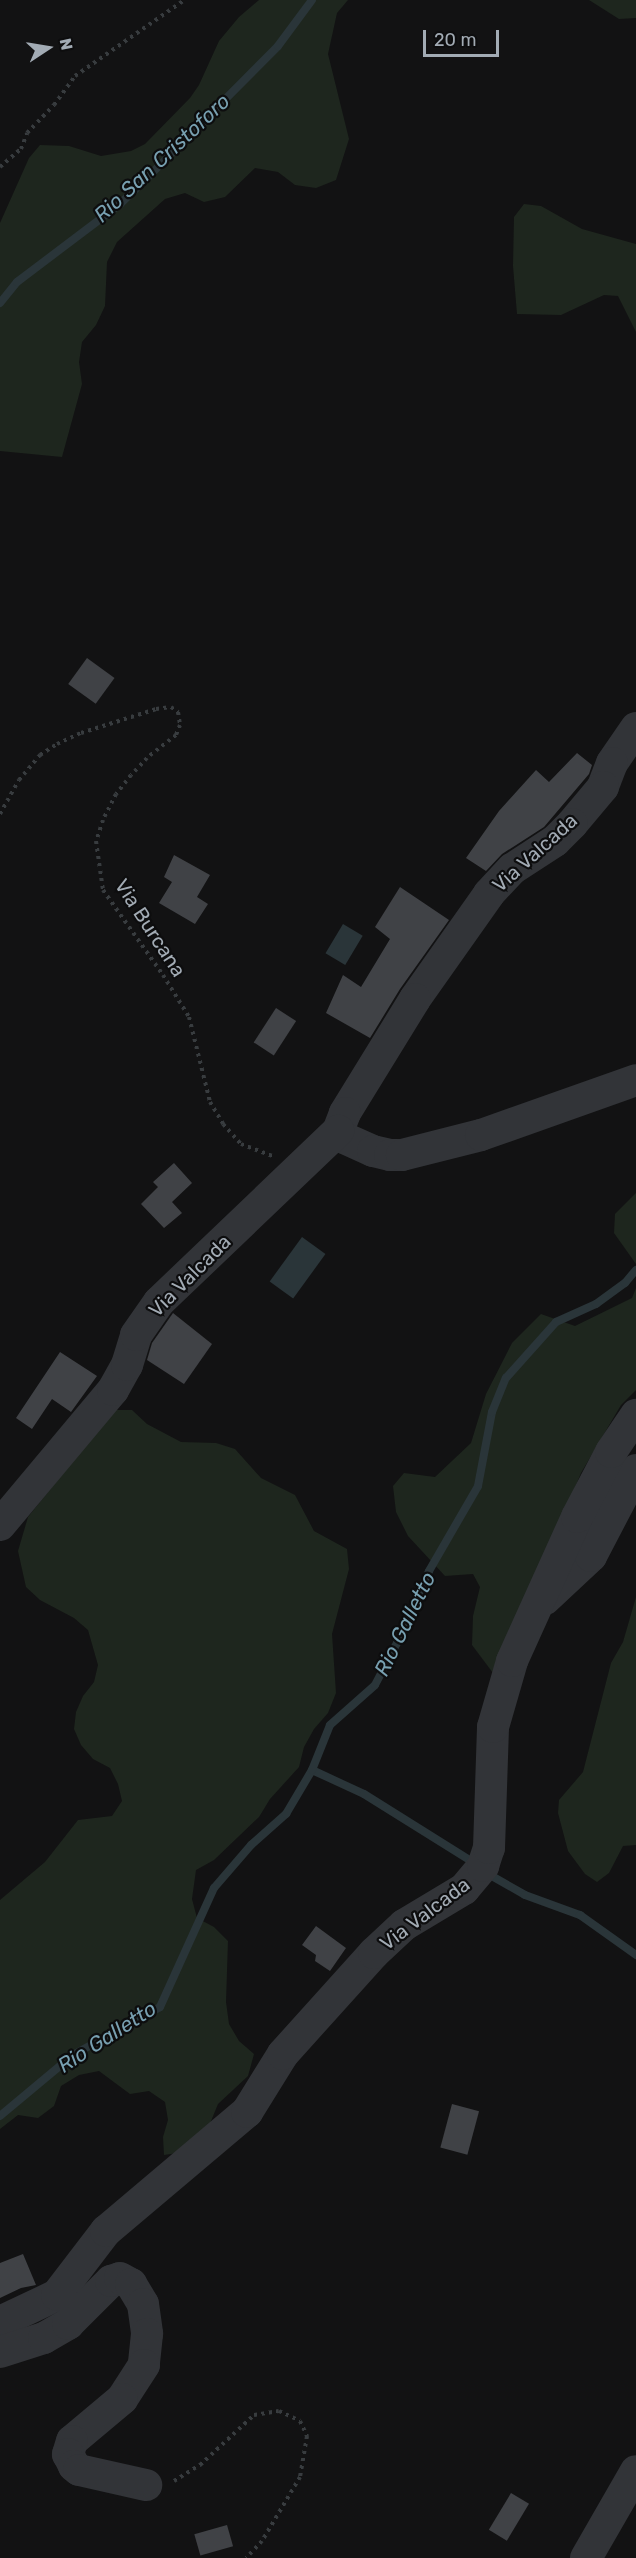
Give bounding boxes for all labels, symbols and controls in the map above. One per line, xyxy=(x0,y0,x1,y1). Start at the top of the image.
north arrow xyxy=(18,18,78,78)
scale bar xyxy=(426,18,502,56)
text: 20 m xyxy=(434,29,476,51)
text: N xyxy=(56,37,77,52)
water label: Rio San Cristoforo xyxy=(89,88,235,228)
street label: Via Valcada xyxy=(487,808,583,898)
street label: Via Burcana xyxy=(109,875,191,981)
street label: Via Valcada xyxy=(144,1230,236,1322)
water label: Rio Galletto xyxy=(369,1568,441,1680)
street label: Via Valcada xyxy=(375,1872,475,1956)
water label: Rio Galletto xyxy=(53,1996,161,2078)

